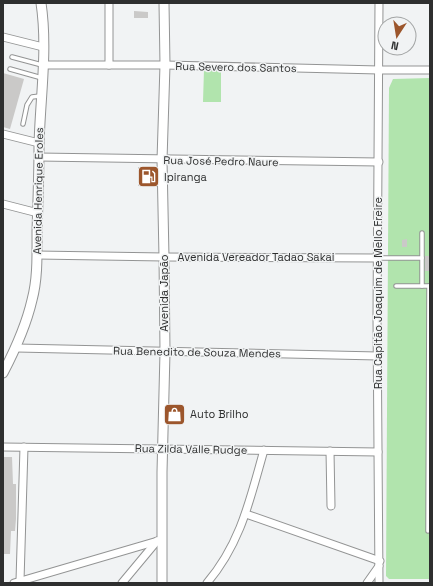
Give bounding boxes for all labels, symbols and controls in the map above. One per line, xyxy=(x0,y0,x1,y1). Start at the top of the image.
north arrow xyxy=(377,16,417,56)
text: N xyxy=(390,38,400,53)
street label: Rua Severo dos Santos xyxy=(175,59,297,75)
street label: Avenida Henrique Eroles xyxy=(30,127,46,255)
street label: Rua José Pedro Naure xyxy=(163,153,279,169)
fuel station icon: Ipiranga xyxy=(135,164,161,190)
place label: Ipiranga xyxy=(164,170,208,184)
street label: Rua Capitão Joaquim de Mello Freire xyxy=(371,197,385,389)
street label: Avenida Vereador Tadao Sakai xyxy=(177,250,335,264)
street label: Avenida Japão xyxy=(157,254,171,332)
street label: Rua Benedito de Souza Mendes xyxy=(113,344,281,360)
shop icon: Auto Brilho xyxy=(162,401,188,427)
place label: Auto Brilho xyxy=(190,407,249,421)
street label: Rua Zilda Valle Rudge xyxy=(135,441,247,457)

